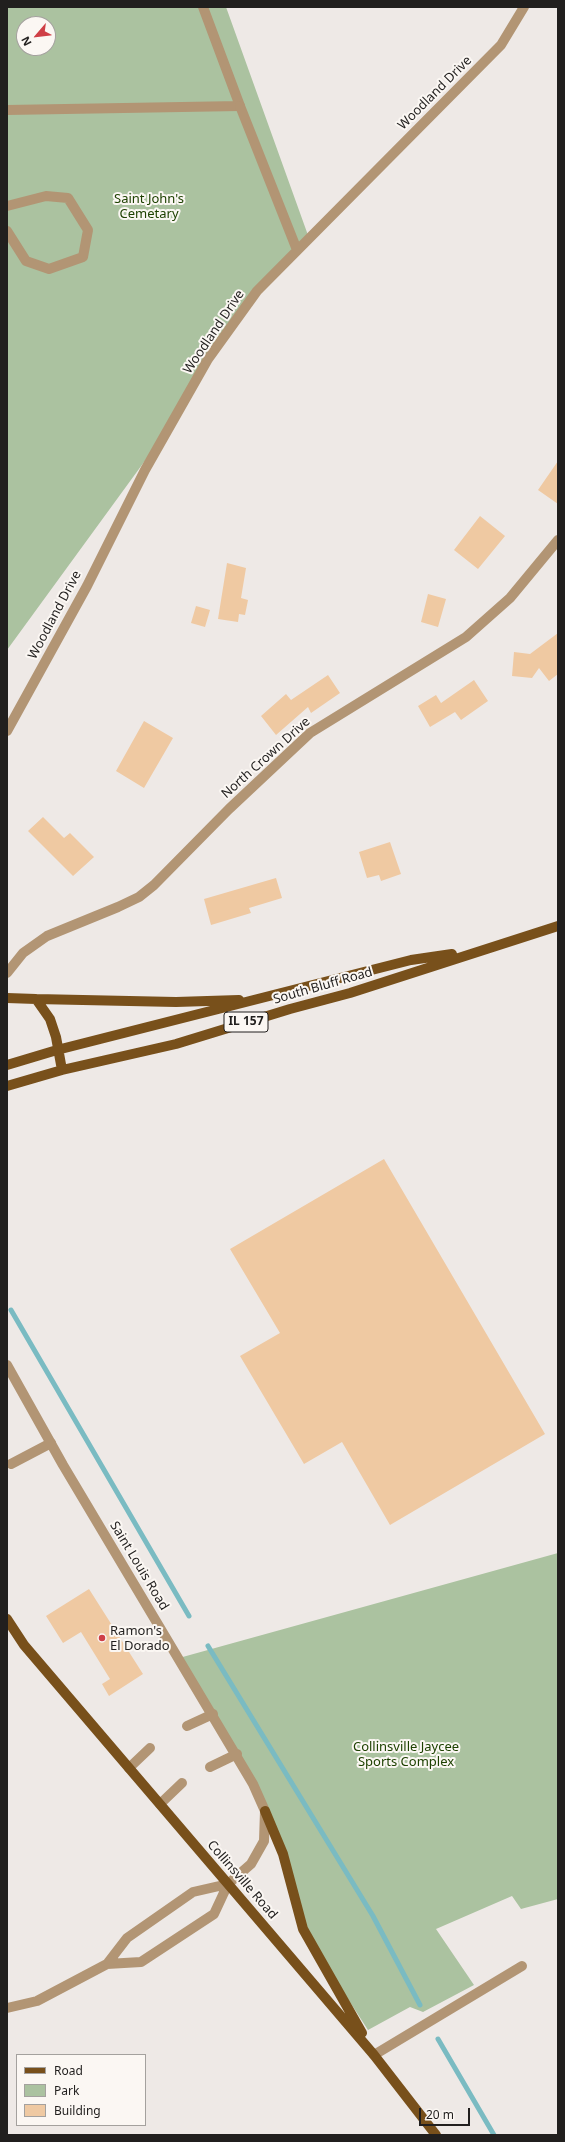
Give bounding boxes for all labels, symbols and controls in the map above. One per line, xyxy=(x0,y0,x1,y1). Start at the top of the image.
north arrow xyxy=(16,16,56,56)
text: N xyxy=(17,34,35,49)
street label: Woodland Drive xyxy=(395,53,475,133)
park label: Saint John's Cemetary xyxy=(114,191,184,222)
street label: Woodland Drive xyxy=(180,287,248,377)
street label: Woodland Drive xyxy=(25,568,85,662)
street label: North Crown Drive xyxy=(218,714,314,802)
street label: South Bluff Road xyxy=(272,964,374,1008)
road number: IL 157 xyxy=(224,1012,268,1032)
street label: Saint Louis Road xyxy=(106,1519,172,1613)
place label: Ramon's El Dorado xyxy=(110,1623,170,1654)
marker: Ramon's El Dorado xyxy=(97,1633,107,1643)
park label: Collinsville Jaycee Sports Complex xyxy=(353,1739,459,1770)
street label: Collinsville Road xyxy=(204,1838,280,1922)
legend xyxy=(16,2054,146,2126)
text: Road xyxy=(54,2062,83,2079)
text: Park xyxy=(54,2082,79,2099)
scale bar xyxy=(421,2100,472,2126)
text: Building xyxy=(54,2102,101,2119)
text: 20 m xyxy=(426,2106,454,2123)

